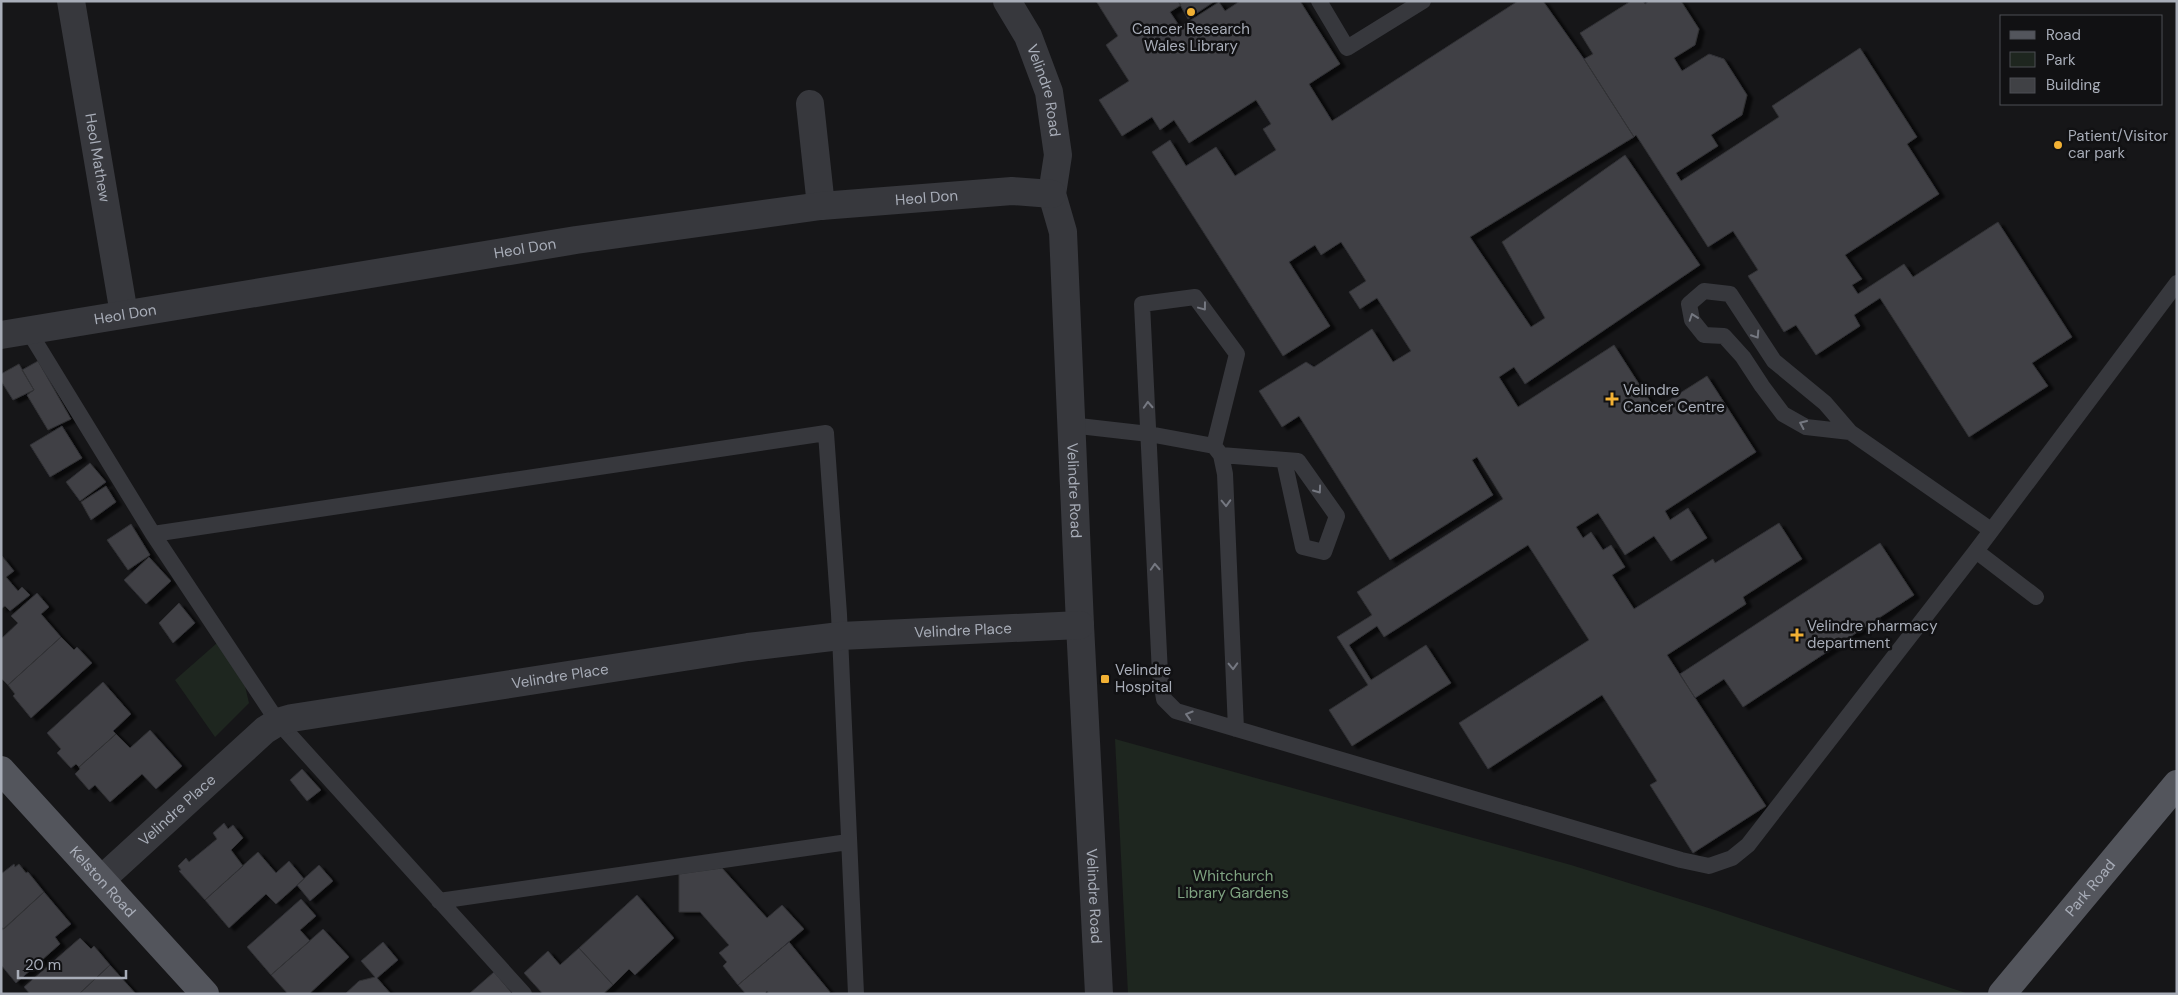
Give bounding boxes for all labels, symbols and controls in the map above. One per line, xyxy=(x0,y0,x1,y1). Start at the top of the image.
marker: Cancer Research Wales Library xyxy=(1185,6,1197,18)
legend xyxy=(2000,15,2163,105)
place label: Cancer Research Wales Library xyxy=(1132,19,1250,56)
text: Road xyxy=(2046,25,2081,45)
street label: Velindre Road xyxy=(1022,41,1065,138)
text: Park xyxy=(2046,50,2076,70)
text: Building xyxy=(2046,75,2101,95)
street label: Heol Mathew xyxy=(80,112,115,204)
place label: Patient/Visitor car park xyxy=(2068,126,2168,163)
marker: Patient/Visitor car park xyxy=(2052,139,2064,151)
street label: Heol Don xyxy=(894,185,959,210)
street label: Heol Don xyxy=(492,233,558,263)
street label: Heol Don xyxy=(93,299,158,329)
one-way arrow xyxy=(1197,301,1205,310)
one-way arrow xyxy=(1688,313,1698,322)
one-way arrow xyxy=(1750,329,1760,338)
place label: Velindre Cancer Centre xyxy=(1623,380,1725,417)
marker: Velindre Cancer Centre xyxy=(1605,392,1619,406)
one-way arrow xyxy=(1142,400,1153,408)
one-way arrow xyxy=(1799,420,1808,431)
street label: Velindre Road xyxy=(1062,442,1086,539)
one-way arrow xyxy=(1313,484,1321,493)
one-way arrow xyxy=(1220,500,1231,508)
one-way arrow xyxy=(1150,563,1161,571)
place label: Velindre pharmacy department xyxy=(1807,616,1938,653)
street label: Velindre Place xyxy=(914,618,1012,643)
marker: Velindre pharmacy department xyxy=(1791,629,1803,641)
street label: Velindre Place xyxy=(510,659,610,694)
place label: Velindre Hospital xyxy=(1115,660,1172,697)
one-way arrow xyxy=(1227,662,1238,670)
marker: Velindre Hospital xyxy=(1099,673,1111,685)
one-way arrow xyxy=(1185,710,1193,720)
street label: Velindre Place xyxy=(134,770,220,851)
street label: Kelston Road xyxy=(65,842,140,921)
street label: Velindre Road xyxy=(1082,848,1106,944)
street label: Park Road xyxy=(2061,855,2120,921)
park label: Whitchurch Library Gardens xyxy=(1177,866,1289,903)
scale bar xyxy=(18,948,125,980)
text: 20 m xyxy=(25,955,61,975)

